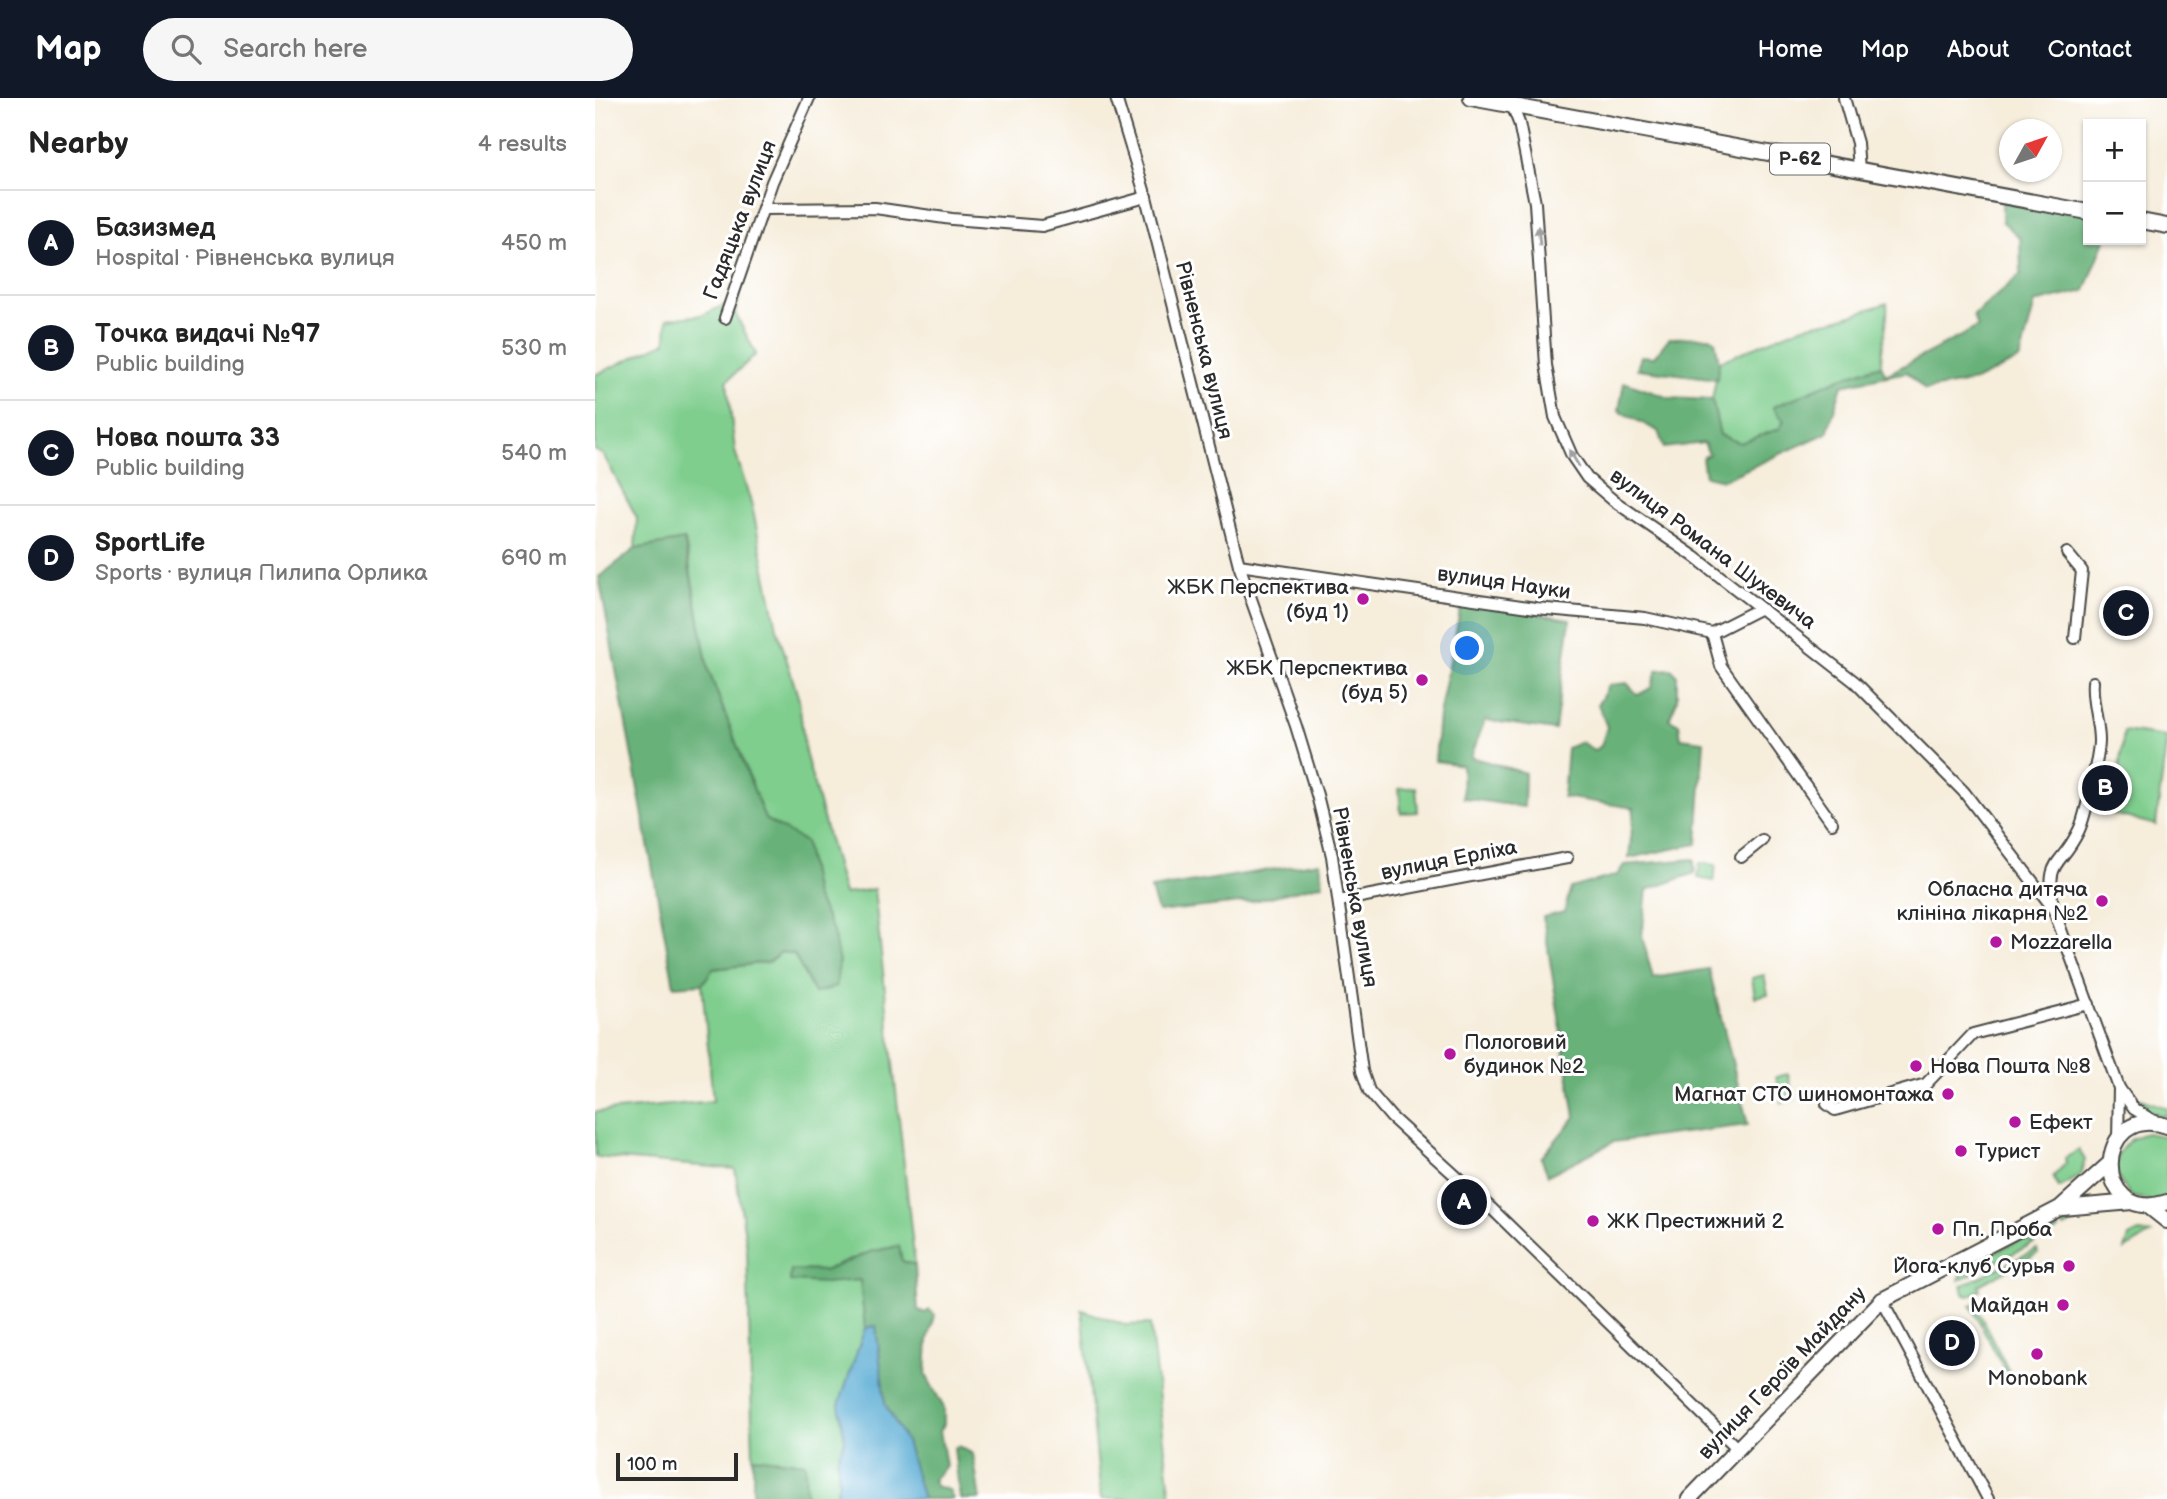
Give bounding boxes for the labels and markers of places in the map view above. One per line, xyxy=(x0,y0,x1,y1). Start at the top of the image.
place label: ЖБК Перспектива (буд 1) xyxy=(1167,575,1350,624)
pin: C xyxy=(2103,587,2149,639)
marker: ЖБК Перспектива (буд 1) xyxy=(1355,591,1371,607)
place label: ЖБК Перспектива (буд 5) xyxy=(1226,656,1409,705)
marker: ЖБК Перспектива (буд 5) xyxy=(1414,672,1430,688)
pin: B xyxy=(2082,762,2128,814)
place label: Обласна дитяча клініна лікарня №2 xyxy=(1896,877,2089,926)
marker: Обласна дитяча клініна лікарня №2 xyxy=(2094,893,2110,909)
place label: Mozzarella xyxy=(2010,930,2112,955)
marker: Mozzarella xyxy=(1988,934,2004,950)
place label: Пологовий будинок №2 xyxy=(1464,1030,1585,1079)
marker: Пологовий будинок №2 xyxy=(1442,1046,1458,1062)
place label: Нова Пошта №8 xyxy=(1930,1054,2091,1079)
marker: Нова Пошта №8 xyxy=(1908,1058,1924,1074)
place label: Магнат СТО шиномонтажа xyxy=(1674,1082,1935,1107)
marker: Магнат СТО шиномонтажа xyxy=(1940,1086,1956,1102)
place label: Ефект xyxy=(2029,1110,2093,1135)
marker: Ефект xyxy=(2007,1114,2023,1130)
place label: Турист xyxy=(1975,1139,2041,1164)
marker: Турист xyxy=(1953,1143,1969,1159)
pin: A xyxy=(1441,1176,1487,1228)
place label: ЖК Престижний 2 xyxy=(1607,1209,1785,1234)
marker: ЖК Престижний 2 xyxy=(1585,1213,1601,1229)
place label: Пп. Проба xyxy=(1952,1217,2053,1242)
marker: Пп. Проба xyxy=(1930,1221,1946,1237)
place label: Йога-клуб Сурья xyxy=(1893,1254,2055,1279)
marker: Йога-клуб Сурья xyxy=(2061,1258,2077,1274)
place label: Майдан xyxy=(1970,1293,2049,1318)
marker: Майдан xyxy=(2055,1297,2071,1313)
pin: D xyxy=(1929,1317,1975,1369)
marker: Monobank xyxy=(2029,1346,2045,1362)
place label: Monobank xyxy=(1987,1366,2088,1391)

